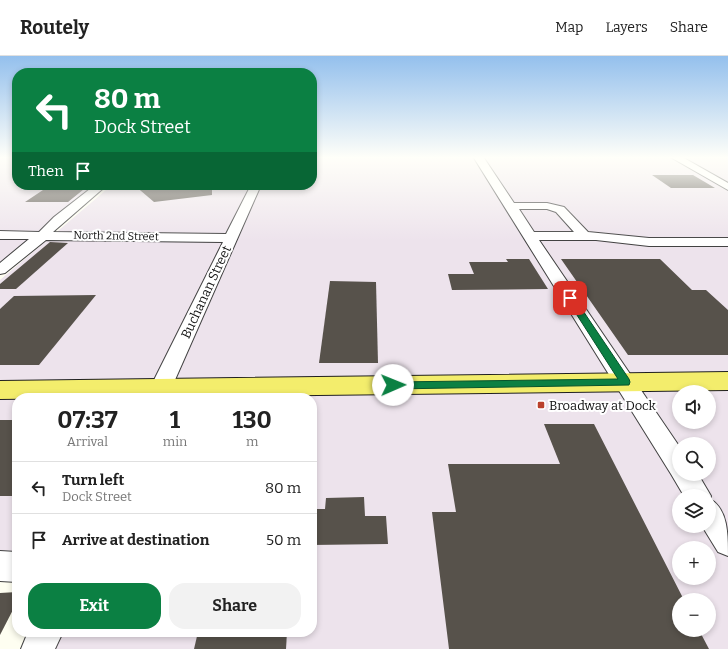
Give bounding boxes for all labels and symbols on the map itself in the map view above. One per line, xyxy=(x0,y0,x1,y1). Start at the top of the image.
street label: North 2nd Street xyxy=(73,229,159,243)
street label: Buchanan Street xyxy=(178,243,234,341)
pin xyxy=(553,281,587,315)
position arrow xyxy=(372,364,414,406)
place label: Broadway at Dock xyxy=(549,398,657,413)
marker: Broadway at Dock xyxy=(536,400,546,410)

